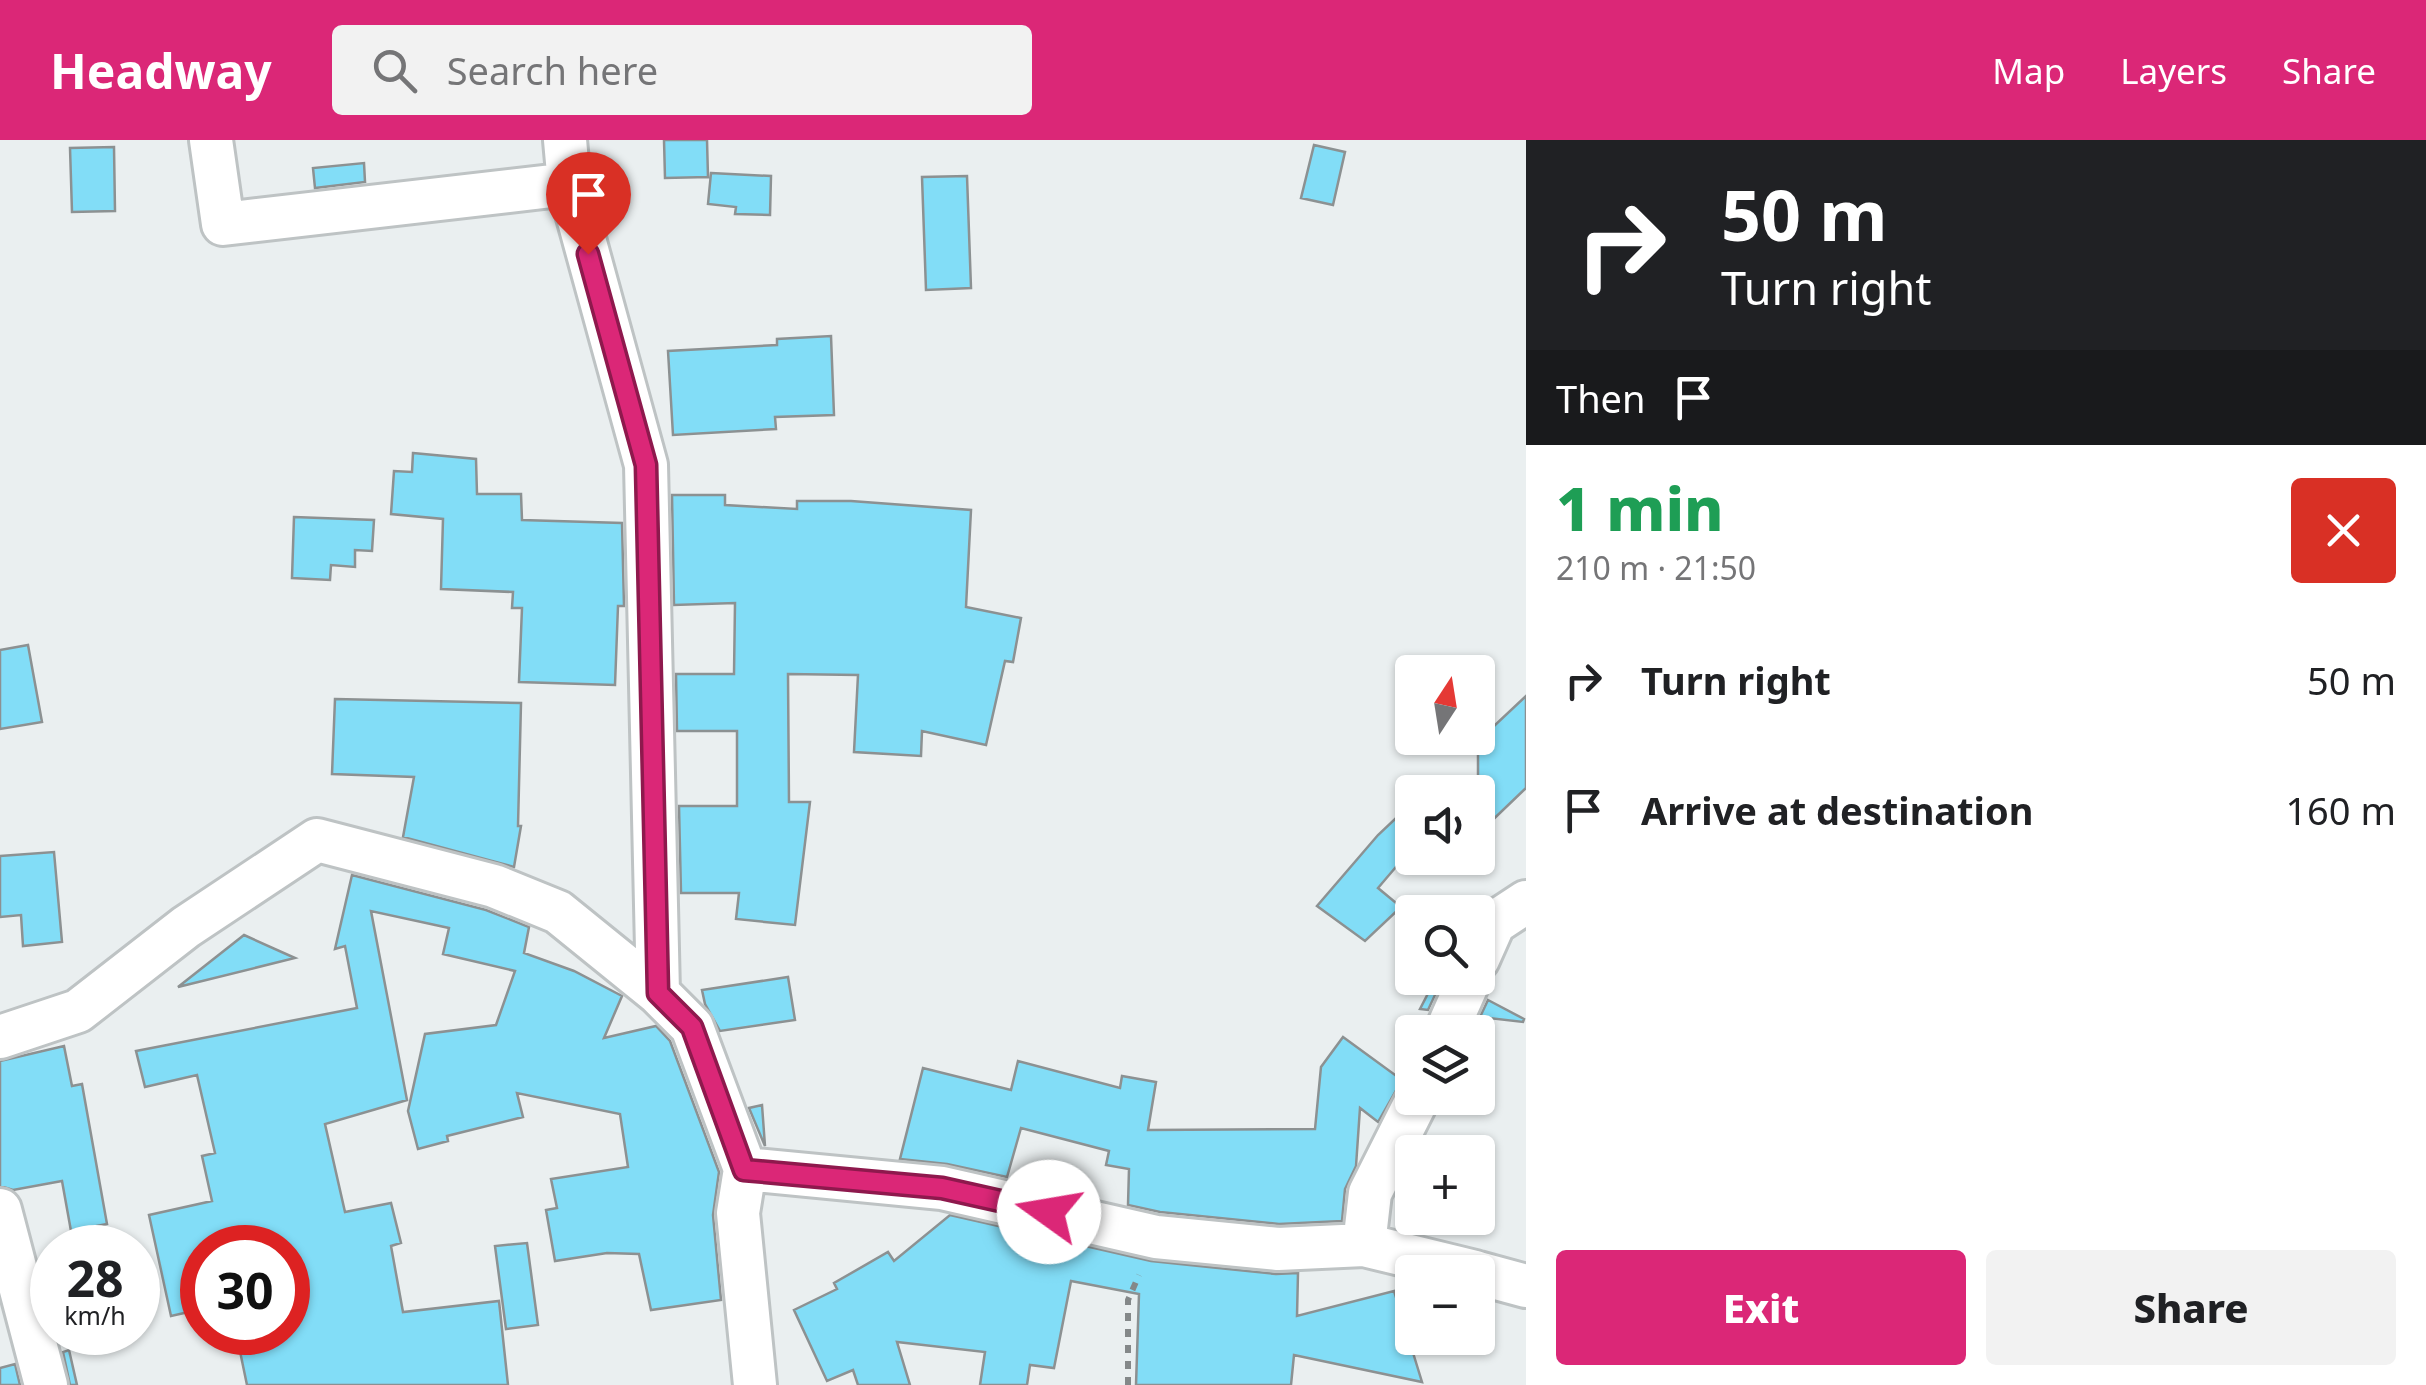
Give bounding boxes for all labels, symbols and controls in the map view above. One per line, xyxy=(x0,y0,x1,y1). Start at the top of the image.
search box xyxy=(332,25,1032,115)
text: Headway xyxy=(50,38,272,103)
icon: search xyxy=(367,43,422,98)
text: Search here xyxy=(447,44,658,96)
text: Map xyxy=(1992,47,2065,94)
text: Layers xyxy=(2120,47,2227,94)
text: Share xyxy=(2282,47,2376,94)
pin xyxy=(546,152,631,255)
text: 50 m xyxy=(1721,166,1888,262)
icon: arrive xyxy=(561,167,616,222)
icon: right xyxy=(1556,180,1686,310)
text: Turn right xyxy=(1721,257,1932,318)
icon: arrive xyxy=(1666,370,1721,425)
text: Then xyxy=(1556,372,1646,424)
text: 1 min xyxy=(1556,467,1724,549)
button: close xyxy=(2291,478,2396,583)
text: 210 m · 21:50 xyxy=(1556,546,1756,589)
icon: right xyxy=(1556,653,1611,708)
text: Turn right xyxy=(1641,654,1831,706)
text: 50 m xyxy=(2307,654,2396,706)
north arrow xyxy=(1395,655,1495,755)
map controls xyxy=(1395,655,1495,1355)
button: sound xyxy=(1395,775,1495,875)
icon: arrive xyxy=(1556,783,1611,838)
text: Arrive at destination xyxy=(1641,784,2033,836)
text: 160 m xyxy=(2285,784,2396,836)
button: search xyxy=(1395,895,1495,995)
button: layers xyxy=(1395,1015,1495,1115)
button: + xyxy=(1395,1135,1495,1235)
position arrow xyxy=(997,1160,1101,1264)
speed limit sign: 30 xyxy=(180,1225,310,1355)
text: 28 xyxy=(66,1244,124,1312)
button: Exit xyxy=(1556,1250,1966,1365)
button: Share xyxy=(1986,1250,2396,1365)
button: − xyxy=(1395,1255,1495,1355)
text: km/h xyxy=(64,1298,126,1332)

